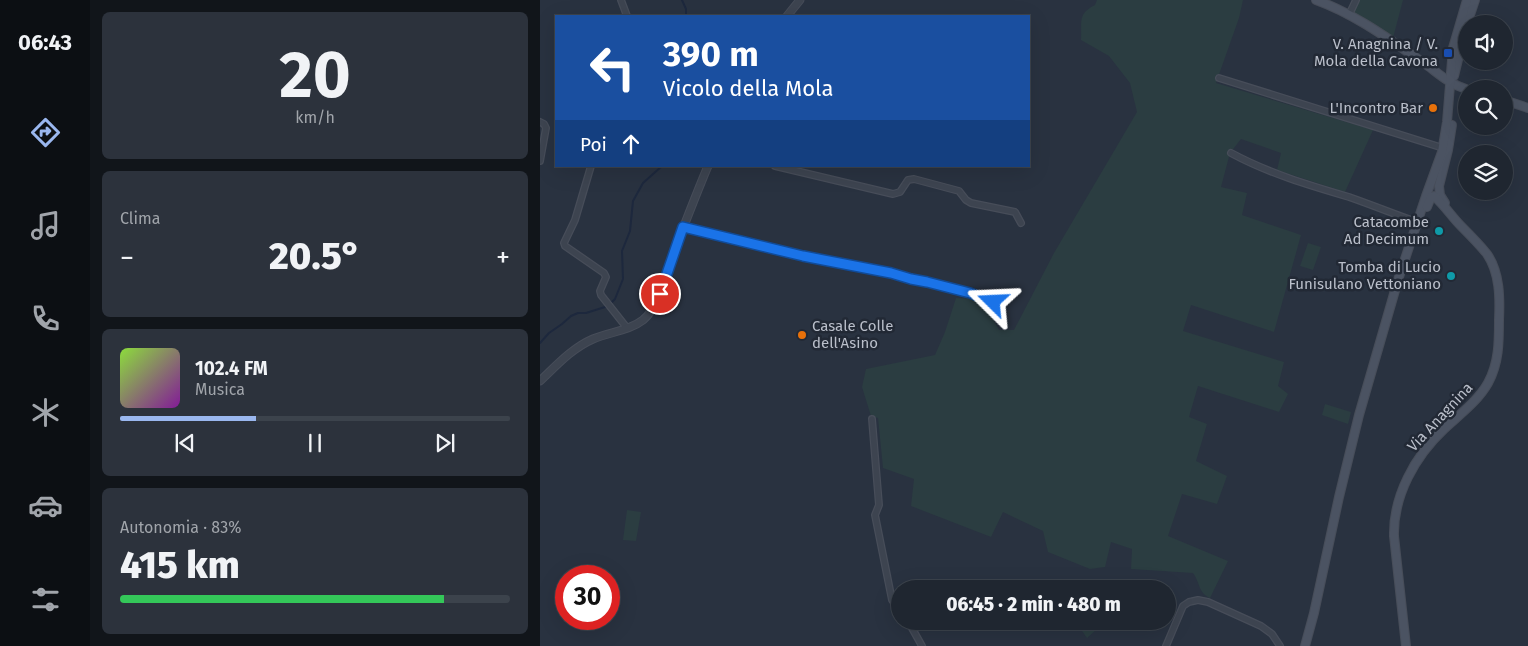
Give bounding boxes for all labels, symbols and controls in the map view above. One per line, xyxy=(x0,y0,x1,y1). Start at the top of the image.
map controls xyxy=(1458,15,1513,200)
button: sound xyxy=(1458,15,1513,70)
text: 06:43 xyxy=(18,29,72,56)
text: 390 m xyxy=(663,33,759,75)
icon: left xyxy=(580,35,645,100)
place label: V. Anagnina / V. Mola della Cavona xyxy=(1314,35,1438,70)
text: 20 xyxy=(279,36,351,114)
marker: V. Anagnina / V. Mola della Cavona xyxy=(1442,47,1454,59)
text: Vicolo della Mola xyxy=(663,75,833,102)
button: search xyxy=(1458,80,1513,135)
place label: L'Incontro Bar xyxy=(1330,99,1423,117)
marker: L'Incontro Bar xyxy=(1427,102,1439,114)
text: km/h xyxy=(295,108,335,127)
icon: directions xyxy=(28,115,63,150)
icon: ahead xyxy=(617,130,645,158)
text: Poi xyxy=(580,133,607,156)
button: layers xyxy=(1458,145,1513,200)
icon: music xyxy=(28,208,63,243)
text: Clima xyxy=(120,209,160,228)
place label: Catacombe Ad Decimum xyxy=(1344,213,1429,248)
marker: Catacombe Ad Decimum xyxy=(1433,225,1445,237)
text: 20.5° xyxy=(269,233,361,279)
text: − xyxy=(120,241,134,274)
text: + xyxy=(496,241,510,274)
place label: Tomba di Lucio Funisulano Vettoniano xyxy=(1288,258,1441,293)
marker: Tomba di Lucio Funisulano Vettoniano xyxy=(1445,270,1457,282)
pin xyxy=(639,273,681,315)
position arrow xyxy=(966,275,1018,327)
icon: arrive xyxy=(646,280,674,308)
icon: phone xyxy=(28,301,63,336)
place label: Casale Colle dell'Asino xyxy=(812,317,893,352)
marker: Casale Colle dell'Asino xyxy=(796,329,808,341)
text: 102.4 FM xyxy=(195,357,268,380)
street label: Via Anagnina xyxy=(1403,379,1477,455)
text: Musica xyxy=(195,380,245,399)
icon: climate xyxy=(28,395,63,430)
icon: previous xyxy=(171,429,199,457)
icon: pause xyxy=(301,429,329,457)
icon: next xyxy=(431,429,459,457)
icon: car xyxy=(28,488,63,523)
text: Autonomia · 83% xyxy=(120,518,241,537)
text: 415 km xyxy=(120,542,240,588)
speed limit sign: 30 xyxy=(555,565,620,630)
icon: filters xyxy=(28,582,63,617)
text: 06:45 · 2 min · 480 m xyxy=(946,593,1121,616)

